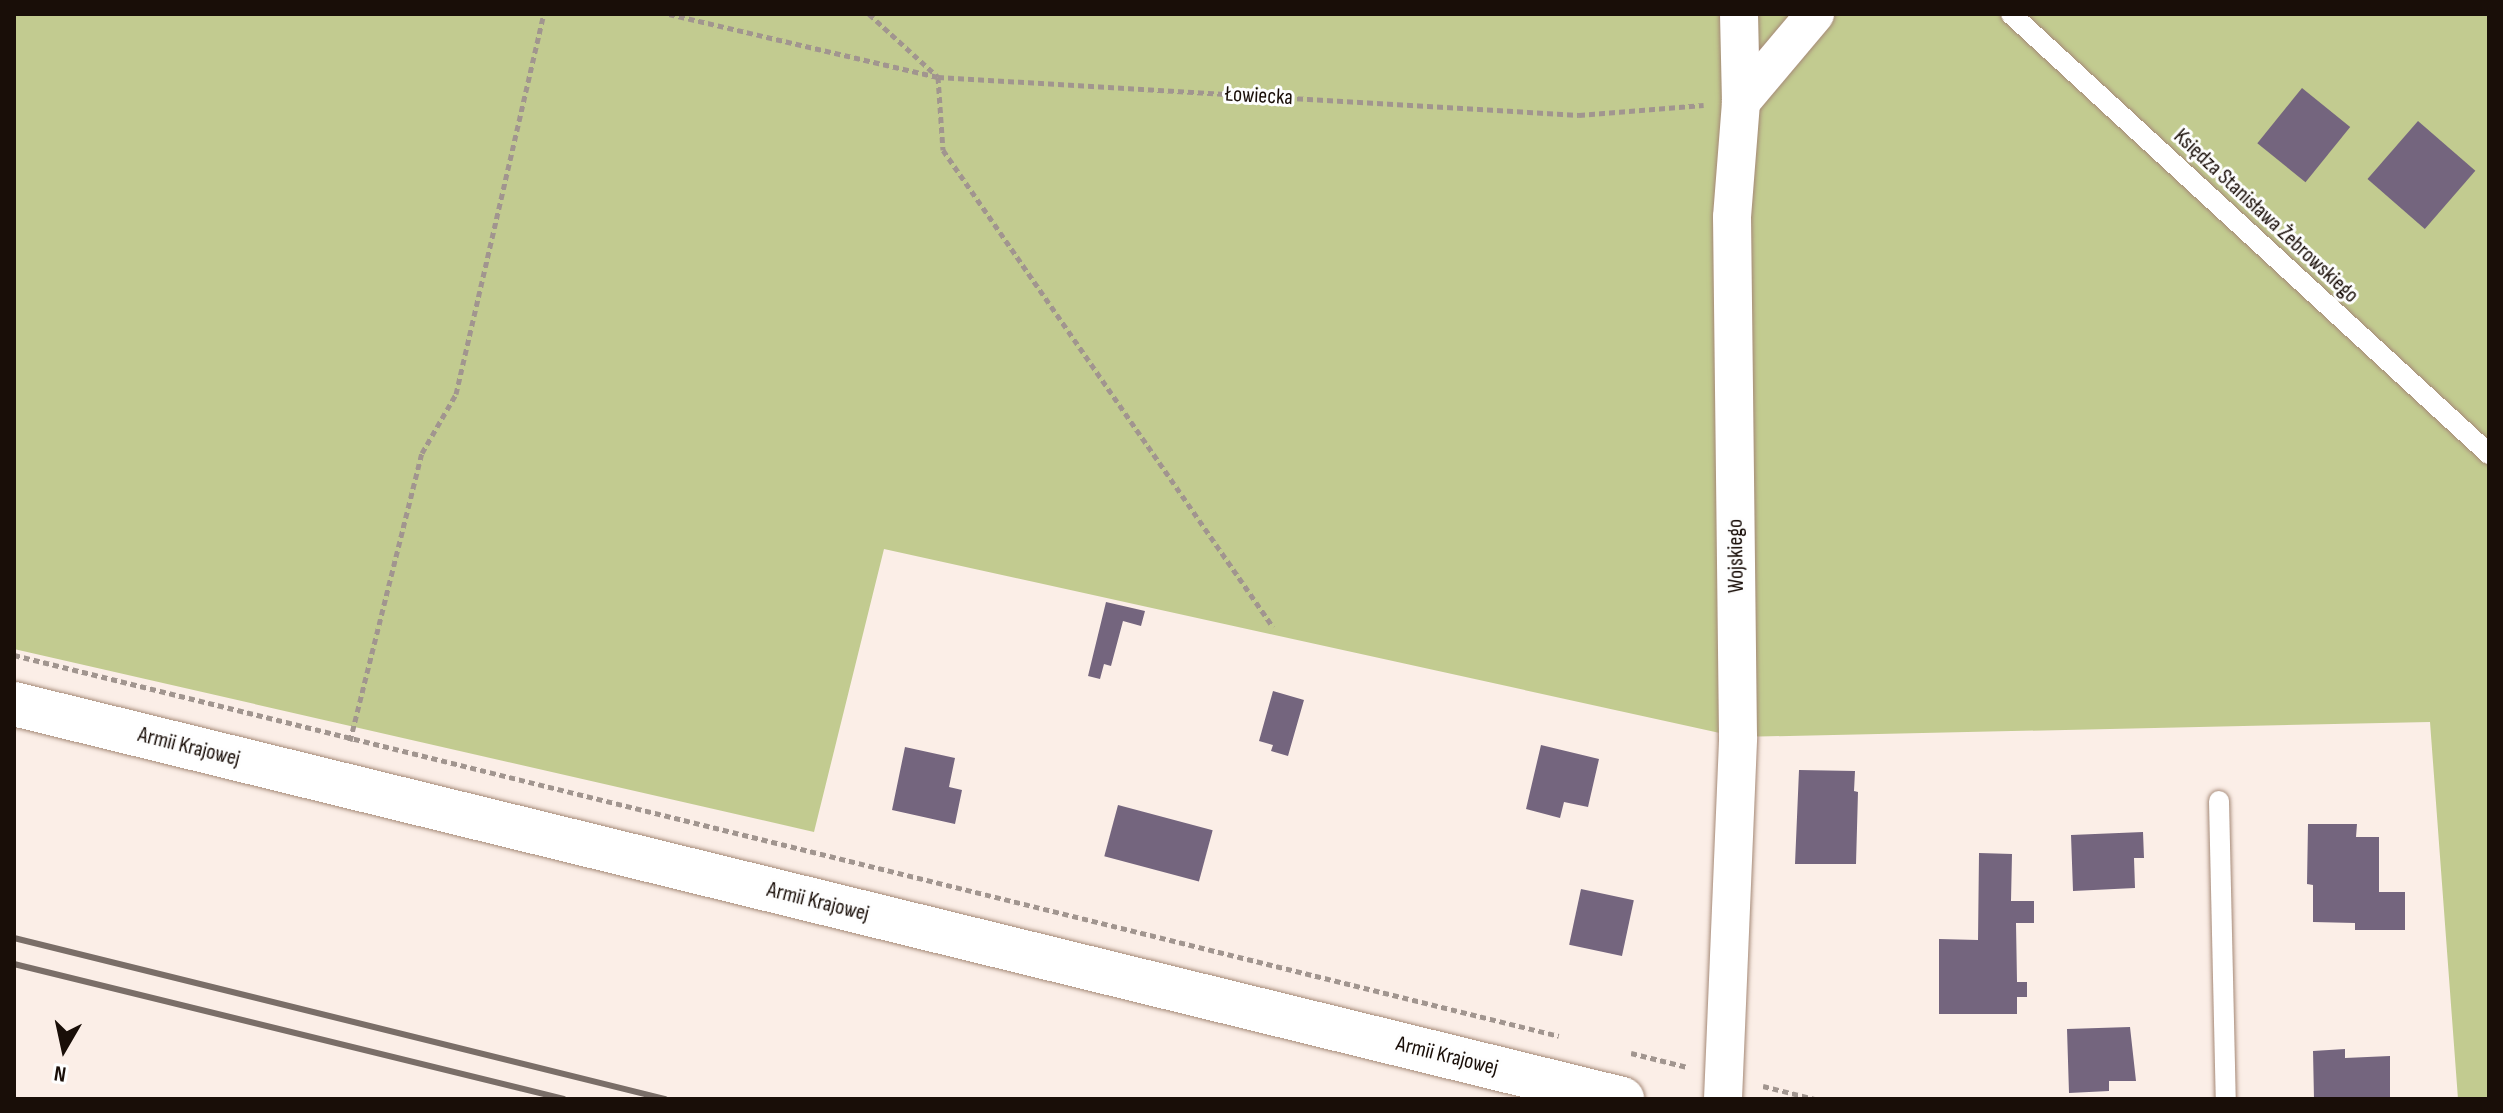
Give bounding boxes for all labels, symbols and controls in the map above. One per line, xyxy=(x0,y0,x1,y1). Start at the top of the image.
street label: Łowiecka xyxy=(1224,81,1294,111)
street label: Księdza Stanisława Żebrowskiego xyxy=(2168,123,2364,309)
street label: Wojskiego xyxy=(1722,519,1750,593)
street label: Armii Krajowej xyxy=(135,722,243,772)
street label: Armii Krajowej xyxy=(764,877,872,927)
north arrow xyxy=(24,1009,104,1089)
street label: Armii Krajowej xyxy=(1393,1031,1501,1081)
text: N xyxy=(52,1059,68,1087)

